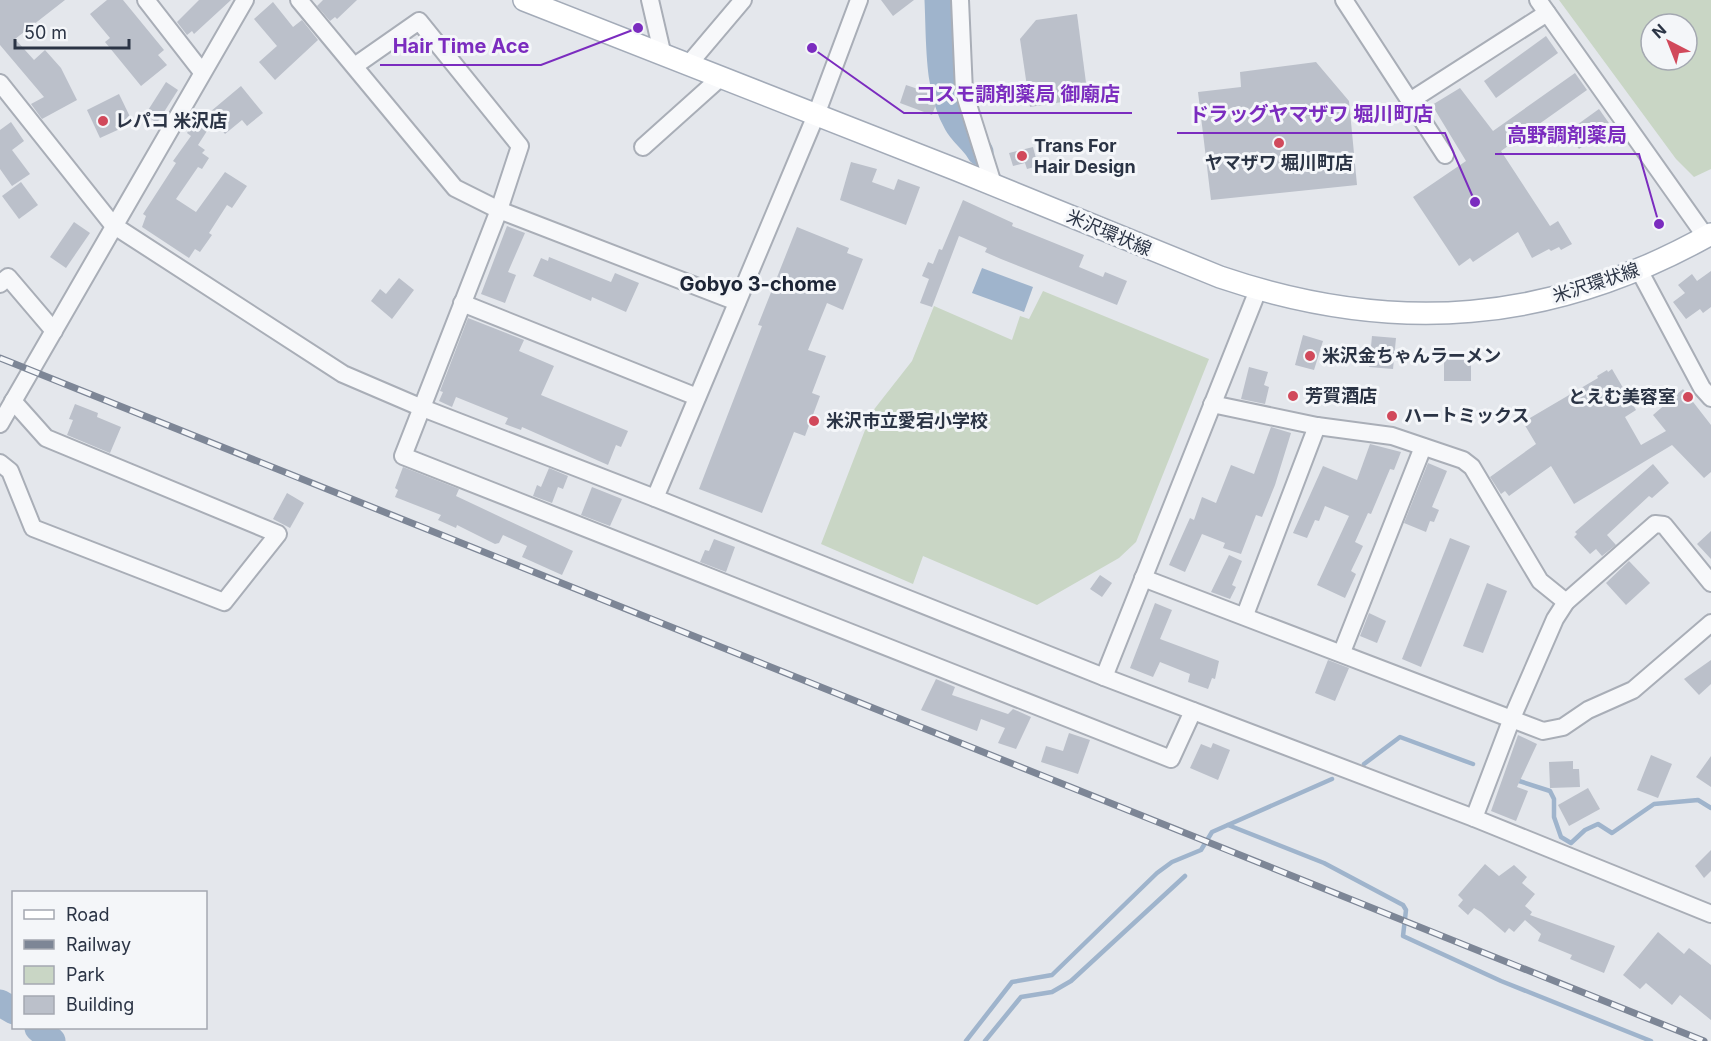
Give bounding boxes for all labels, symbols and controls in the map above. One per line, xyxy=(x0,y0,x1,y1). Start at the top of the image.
scale bar xyxy=(15,12,129,50)
north arrow xyxy=(1639,12,1699,72)
text: N xyxy=(1648,19,1670,42)
text: 50 m xyxy=(24,22,67,43)
callout: Hair Time Ace xyxy=(380,27,541,65)
text: Hair Time Ace xyxy=(393,34,529,58)
callout: コスモ調剤薬局 御廟店 xyxy=(904,75,1132,113)
text: コスモ調剤薬局 御廟店 xyxy=(916,82,1120,106)
callout: ドラッグヤマザワ 堀川町店 xyxy=(1177,95,1445,133)
text: ドラッグヤマザワ 堀川町店 xyxy=(1189,102,1433,126)
place label: レパコ 米沢店 xyxy=(115,110,227,131)
marker: レパコ 米沢店 xyxy=(96,114,110,128)
callout: 高野調剤薬局 xyxy=(1495,116,1639,154)
text: 高野調剤薬局 xyxy=(1507,123,1627,147)
place label: Trans For Hair Design xyxy=(1034,135,1136,177)
marker: ヤマザワ 堀川町店 xyxy=(1272,136,1286,150)
marker: Trans For Hair Design xyxy=(1015,149,1029,163)
place label: ヤマザワ 堀川町店 xyxy=(1205,152,1353,173)
street label: 米沢環状線 xyxy=(1064,205,1155,260)
street label: 米沢環状線 xyxy=(1550,259,1642,306)
district label: Gobyo 3-chome xyxy=(679,272,837,296)
place label: 米沢金ちゃんラーメン xyxy=(1322,345,1501,366)
marker: 米沢金ちゃんラーメン xyxy=(1303,349,1317,363)
place label: 芳賀酒店 xyxy=(1305,385,1377,406)
place label: とえむ美容室 xyxy=(1568,386,1676,407)
marker: 芳賀酒店 xyxy=(1286,389,1300,403)
marker: とえむ美容室 xyxy=(1681,390,1695,404)
place label: ハートミックス xyxy=(1404,405,1529,426)
marker: ハートミックス xyxy=(1385,409,1399,423)
place label: 米沢市立愛宕小学校 xyxy=(826,410,988,431)
marker: 米沢市立愛宕小学校 xyxy=(807,414,821,428)
legend xyxy=(12,891,207,1029)
text: Road xyxy=(66,904,109,925)
text: Railway xyxy=(66,934,131,955)
text: Park xyxy=(66,964,105,985)
text: Building xyxy=(66,994,134,1015)

